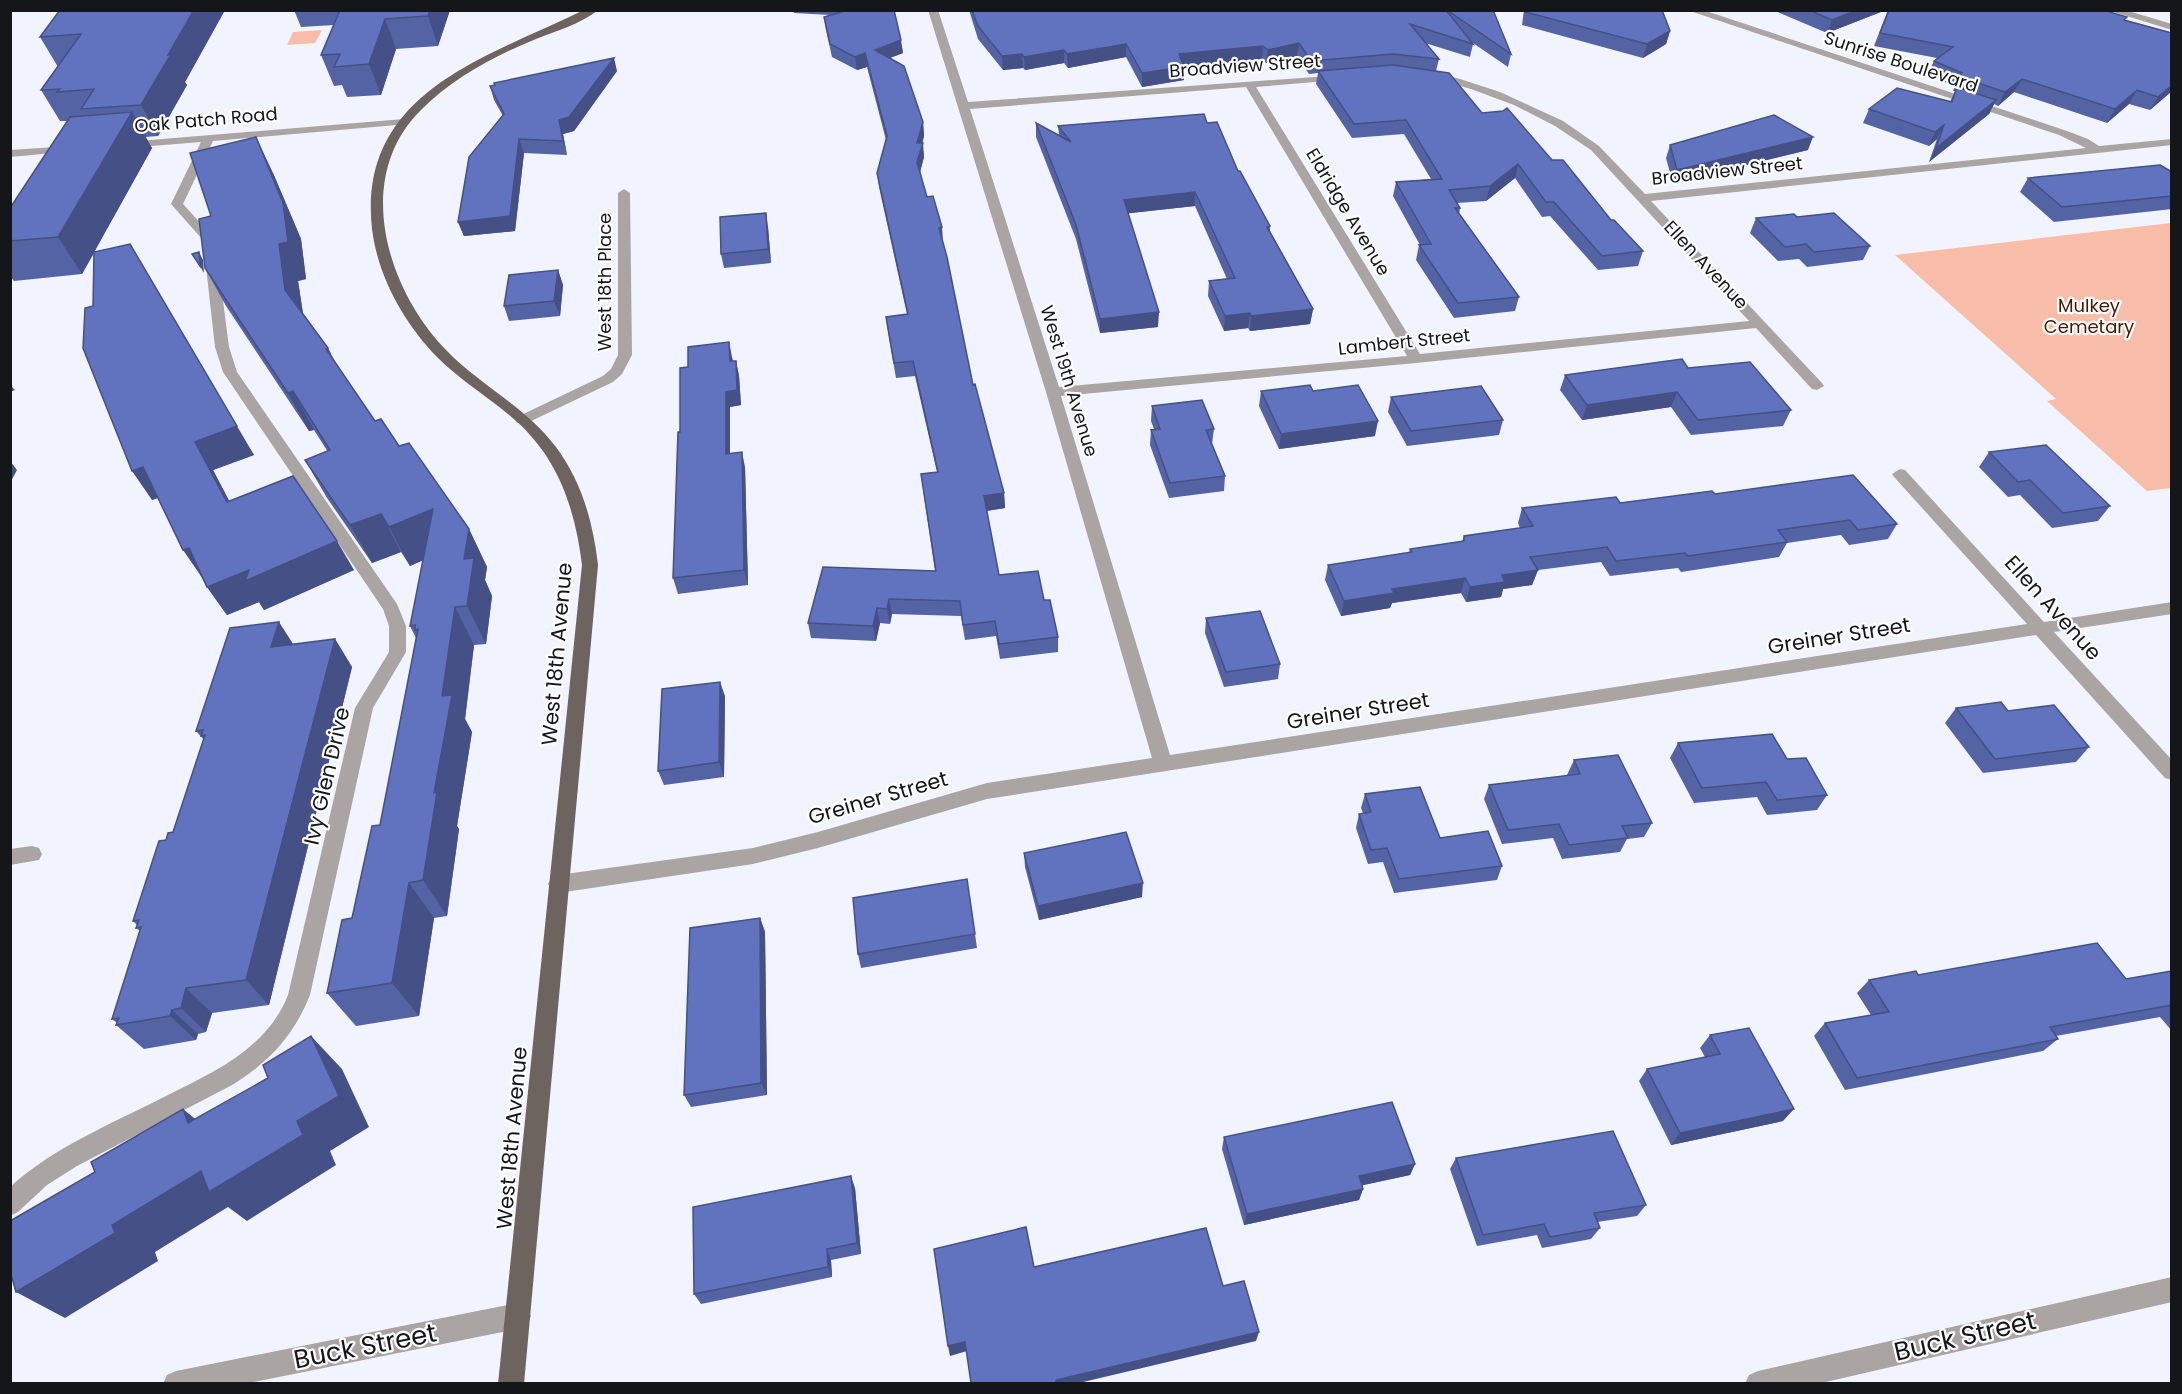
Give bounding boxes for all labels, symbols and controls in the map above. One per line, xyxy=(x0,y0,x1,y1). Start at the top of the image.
street label: Sunrise Boulevard xyxy=(1821,25,1982,98)
street label: Broadview Street xyxy=(1168,48,1321,83)
street label: Oak Patch Road xyxy=(133,101,279,138)
street label: Eldridge Avenue xyxy=(1300,143,1396,280)
street label: Broadview Street xyxy=(1650,150,1804,191)
street label: West 18th Place xyxy=(592,213,617,351)
street label: Ellen Avenue xyxy=(1659,215,1754,315)
park label: Mulkey Cemetary xyxy=(2044,293,2134,339)
street label: West 19th Avenue xyxy=(1035,302,1104,460)
street label: Lambert Street xyxy=(1337,322,1471,361)
street label: Ellen Avenue xyxy=(1998,549,2108,666)
street label: West 18th Avenue xyxy=(534,561,579,746)
street label: Greiner Street xyxy=(1766,610,1912,661)
street label: Greiner Street xyxy=(1285,685,1431,736)
street label: Ivy Glen Drive xyxy=(297,704,356,848)
street label: Greiner Street xyxy=(805,764,951,831)
street label: West 18th Avenue xyxy=(489,1045,534,1230)
street label: Buck Street xyxy=(1890,1302,2040,1370)
street label: Buck Street xyxy=(290,1315,440,1377)

